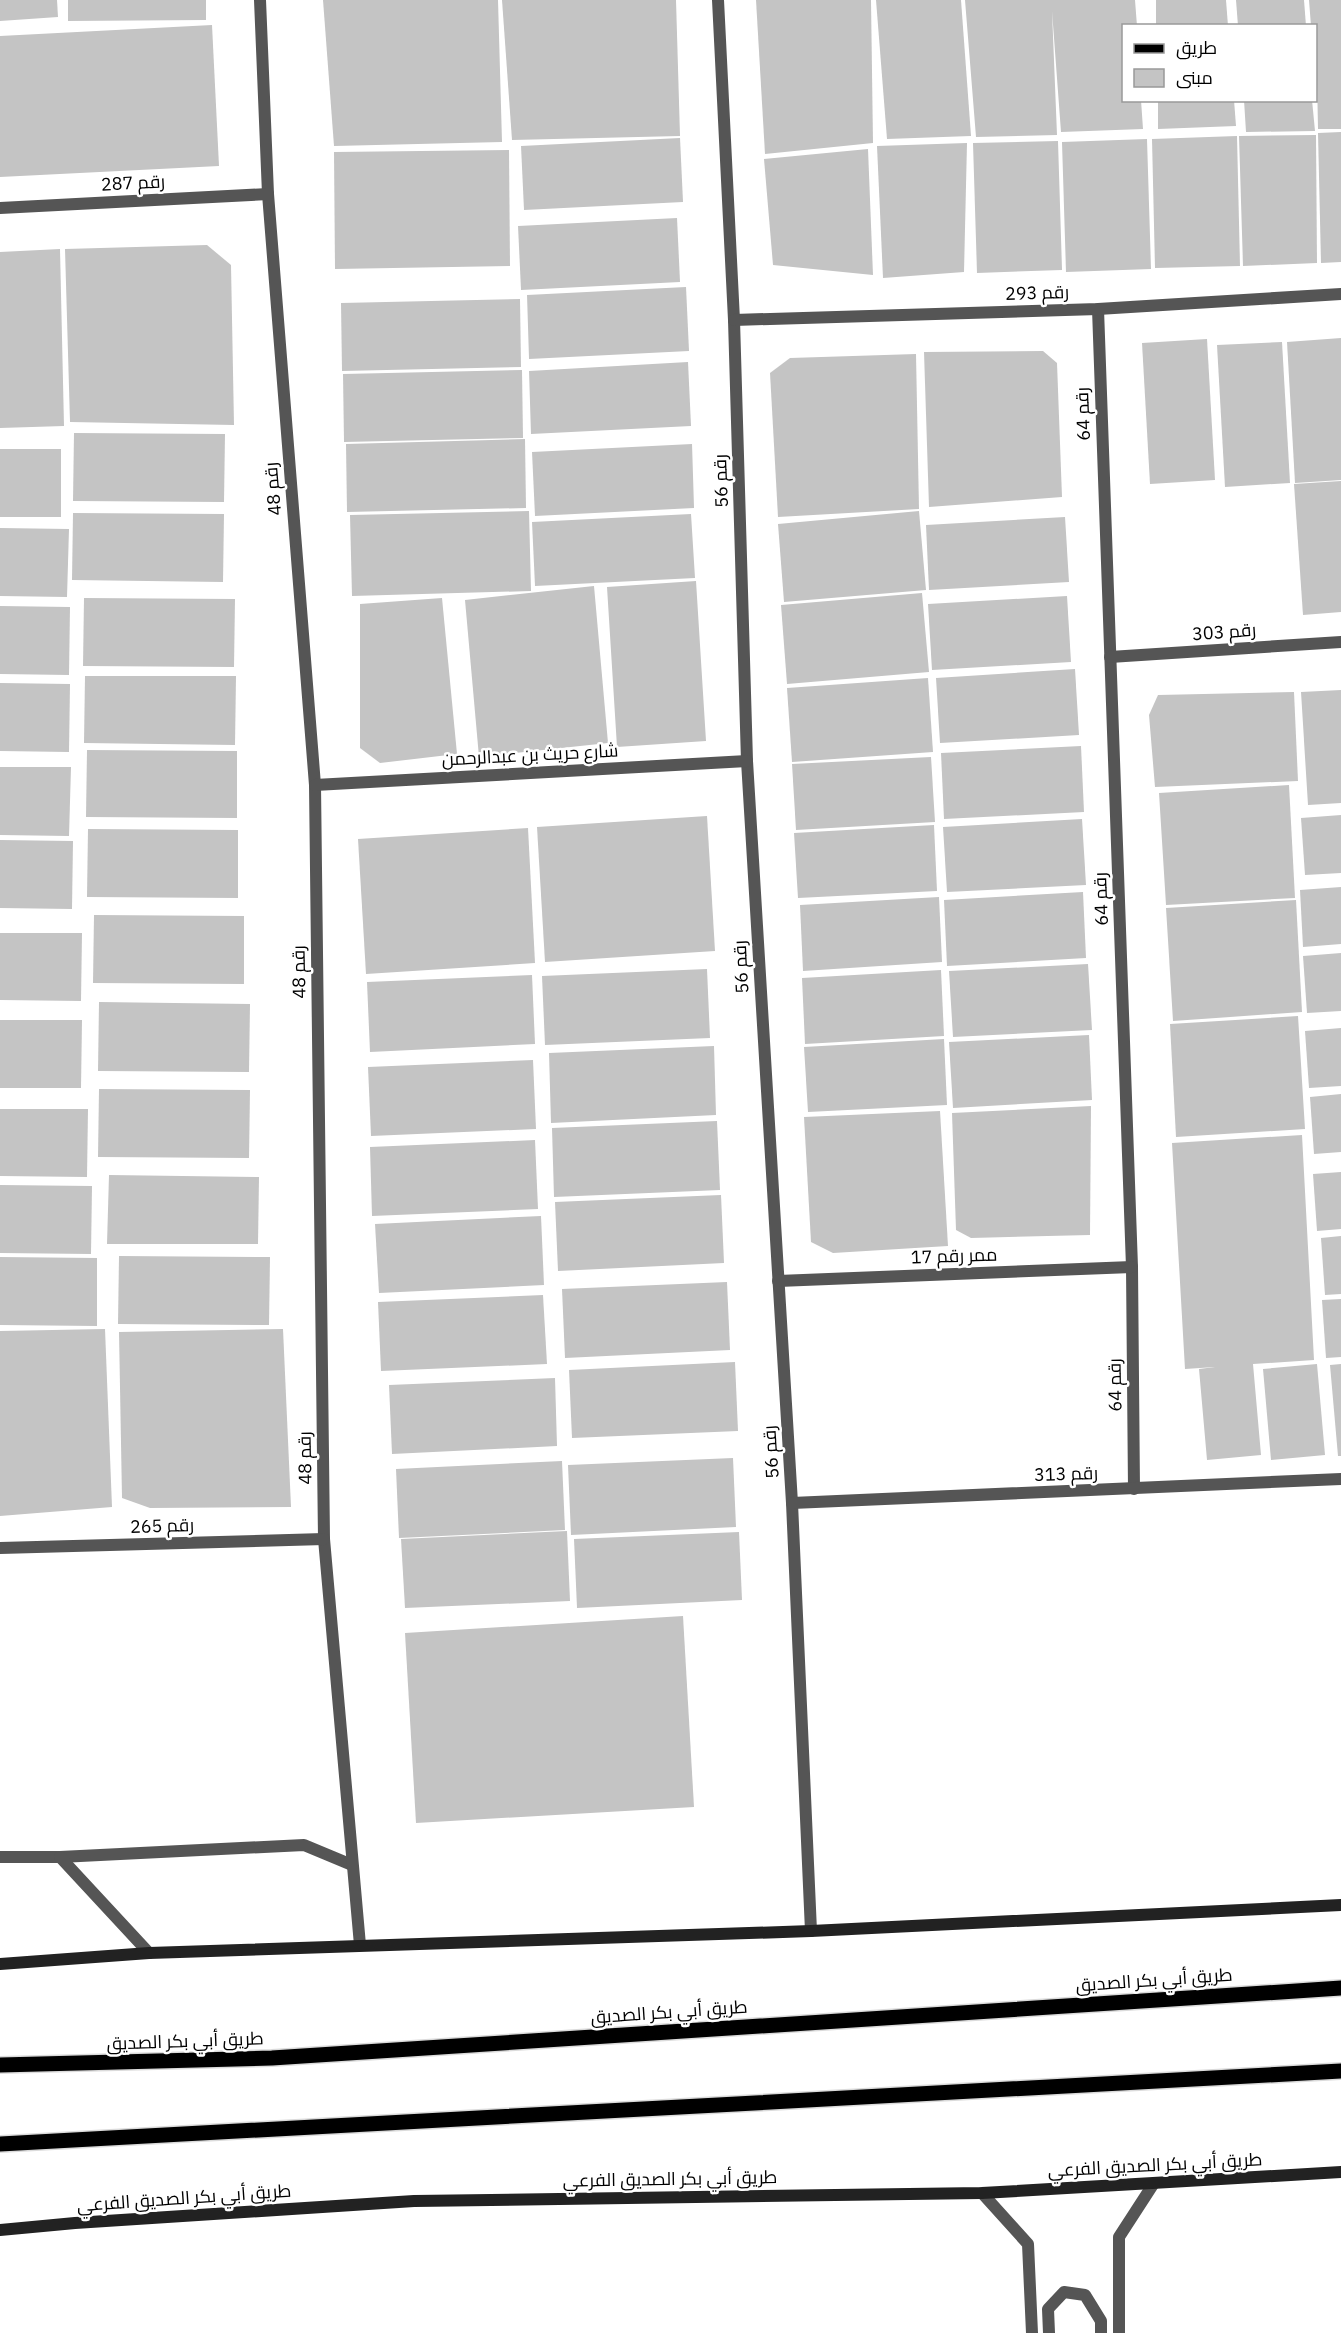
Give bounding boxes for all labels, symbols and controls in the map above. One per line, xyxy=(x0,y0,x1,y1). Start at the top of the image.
legend xyxy=(1122,24,1317,102)
text: طريق xyxy=(1176,36,1217,60)
text: مبنى xyxy=(1176,66,1213,89)
street label: رقم 287 xyxy=(100,169,166,197)
street label: رقم 293 xyxy=(1005,280,1069,306)
street label: رقم 64 xyxy=(1070,387,1096,441)
street label: رقم 56 xyxy=(708,454,734,508)
street label: رقم 48 xyxy=(259,461,287,517)
street label: رقم 303 xyxy=(1191,618,1257,646)
street label: شارع حريث بن عبدالرحمن xyxy=(441,738,619,772)
street label: رقم 64 xyxy=(1088,872,1114,926)
street label: رقم 56 xyxy=(728,940,754,994)
street label: رقم 48 xyxy=(287,945,311,999)
street label: ممر رقم 17 xyxy=(910,1242,998,1270)
street label: رقم 64 xyxy=(1103,1358,1127,1412)
street label: رقم 56 xyxy=(757,1425,785,1479)
street label: رقم 48 xyxy=(293,1431,317,1485)
street label: رقم 313 xyxy=(1034,1461,1098,1487)
street label: رقم 265 xyxy=(130,1513,194,1539)
street label: طريق أبي بكر الصديق xyxy=(1075,1963,1233,1999)
street label: طريق أبي بكر الصديق xyxy=(590,1995,748,2031)
street label: طريق أبي بكر الصديق xyxy=(106,2026,264,2058)
street label: طريق أبي بكر الصديق الفرعي xyxy=(1047,2147,1263,2185)
street label: طريق أبي بكر الصديق الفرعي xyxy=(562,2165,778,2195)
street label: طريق أبي بكر الصديق الفرعي xyxy=(76,2179,292,2219)

